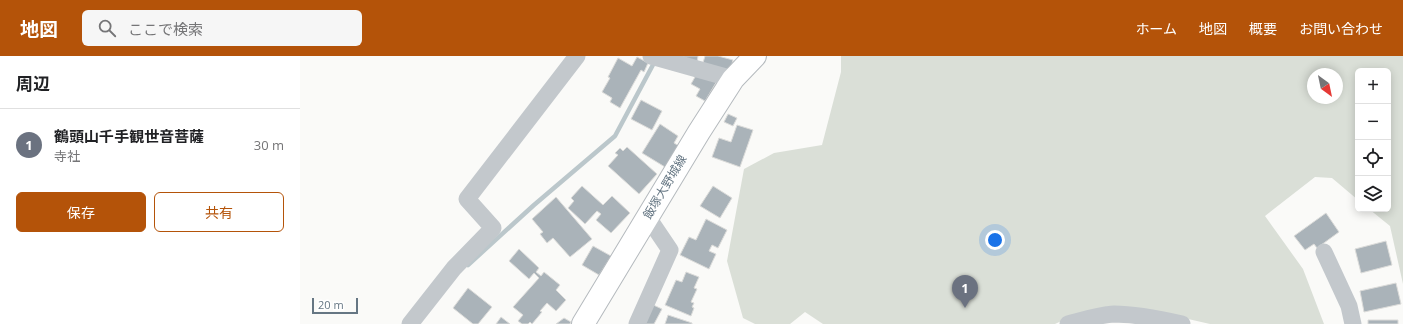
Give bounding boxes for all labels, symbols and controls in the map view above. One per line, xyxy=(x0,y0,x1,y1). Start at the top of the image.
search box xyxy=(82,10,362,46)
text: 地図 xyxy=(20,16,58,42)
icon: search xyxy=(96,17,118,39)
text: ここで検索 xyxy=(128,19,203,39)
text: ホーム xyxy=(1135,19,1177,38)
text: 地図 xyxy=(1199,19,1227,38)
text: 概要 xyxy=(1249,19,1277,38)
text: お問い合わせ xyxy=(1299,19,1383,38)
north arrow xyxy=(1307,68,1343,104)
map controls xyxy=(1355,68,1391,212)
button: + xyxy=(1355,68,1391,104)
text: 周辺 xyxy=(16,72,50,95)
button: − xyxy=(1355,104,1391,140)
text: 鶴頭山千手観世音菩薩 xyxy=(54,126,204,146)
text: 1 xyxy=(25,136,33,154)
text: 30 m xyxy=(254,136,284,154)
button: locate xyxy=(1355,140,1391,176)
text: 寺社 xyxy=(54,147,80,165)
street label: 飯塚大野城線 xyxy=(639,151,690,222)
button: layers xyxy=(1355,176,1391,212)
button: 保存 xyxy=(16,192,146,232)
button: 共有 xyxy=(154,192,284,232)
your location xyxy=(985,230,1005,250)
pin: 1 xyxy=(952,275,978,308)
scale bar xyxy=(312,296,358,315)
text: 20 m xyxy=(318,297,344,312)

